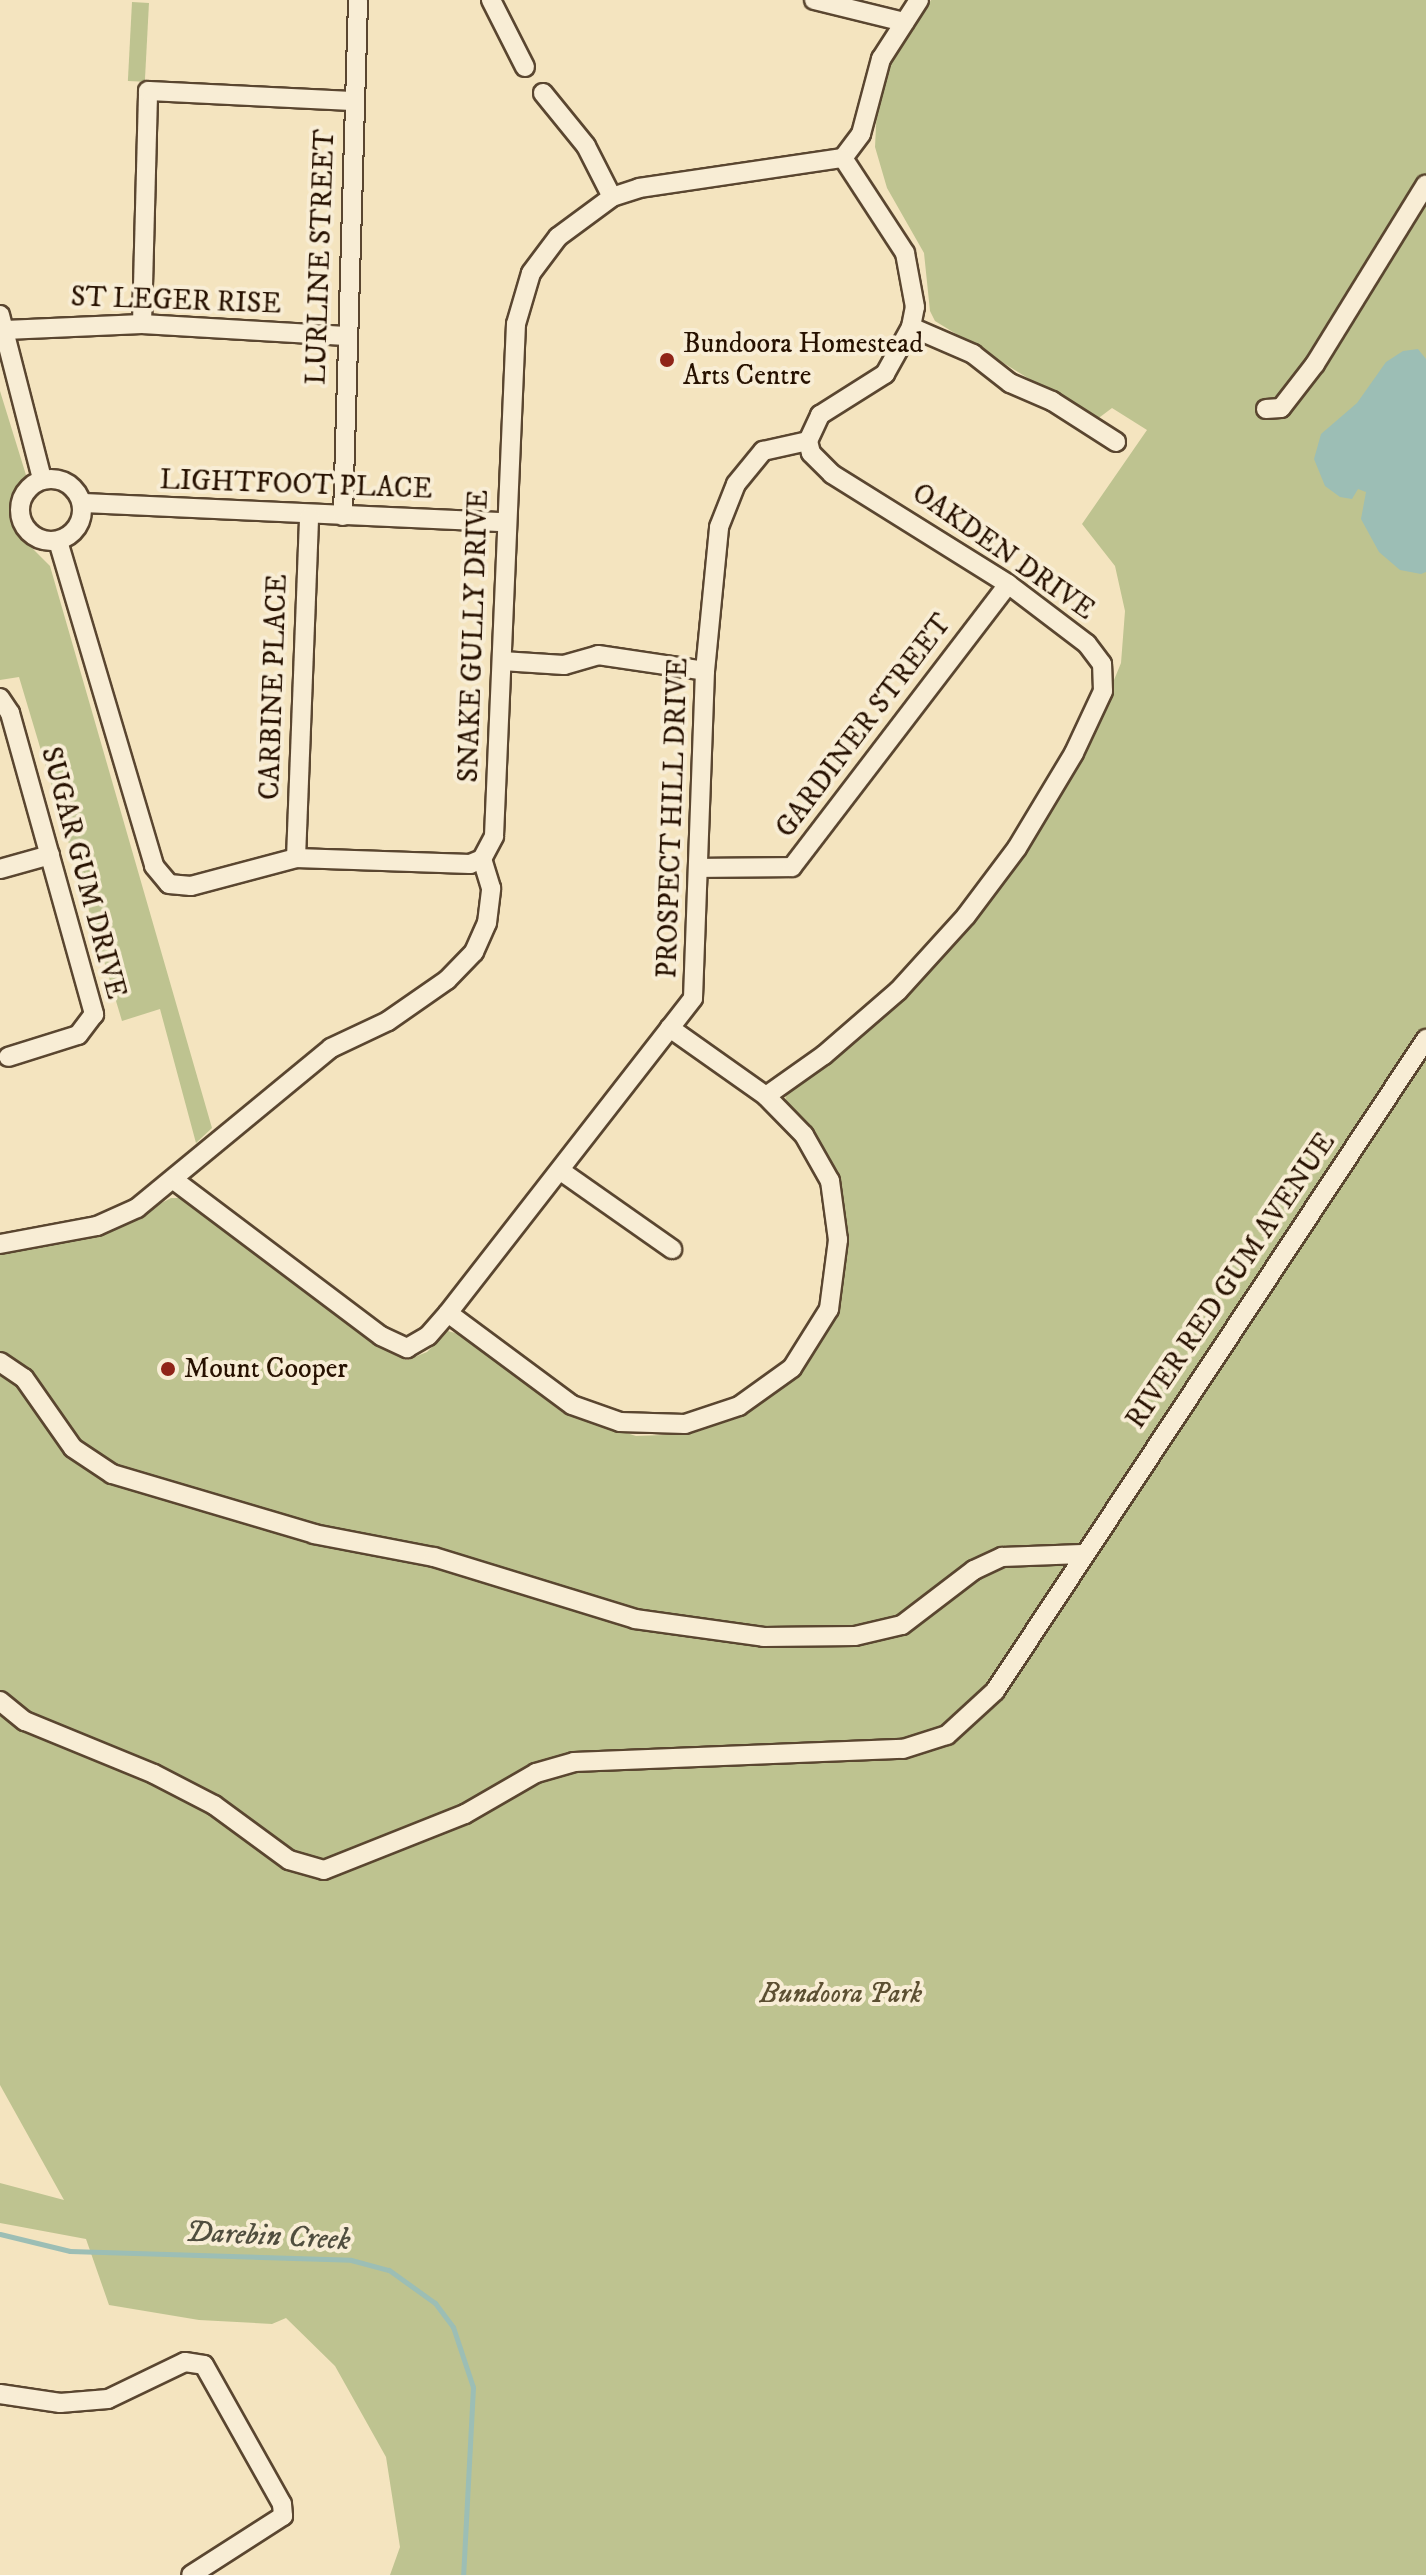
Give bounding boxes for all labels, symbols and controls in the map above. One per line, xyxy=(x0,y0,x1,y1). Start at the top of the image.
street label: LURLINE STREET xyxy=(300,128,342,386)
street label: ST LEGER RISE xyxy=(70,281,282,321)
place label: Bundoora Homestead Arts Centre xyxy=(683,327,923,393)
marker: Bundoora Homestead Arts Centre xyxy=(658,351,676,369)
street label: LIGHTFOOT PLACE xyxy=(159,463,433,507)
street label: OAKDEN DRIVE xyxy=(905,477,1101,627)
street label: SNAKE GULLY DRIVE xyxy=(452,489,496,783)
street label: CARBINE PLACE xyxy=(253,573,295,801)
street label: GARDINER STREET xyxy=(769,608,959,844)
street label: PROSPECT HILL DRIVE xyxy=(651,657,695,979)
street label: SUGAR GUM DRIVE xyxy=(33,743,133,1003)
street label: RIVER RED GUM AVENUE xyxy=(1119,1127,1343,1435)
place label: Mount Cooper xyxy=(184,1352,348,1386)
marker: Mount Cooper xyxy=(159,1360,177,1378)
park label: Bundoora Park xyxy=(760,1977,922,2011)
water label: Darebin Creek xyxy=(185,2215,351,2259)

